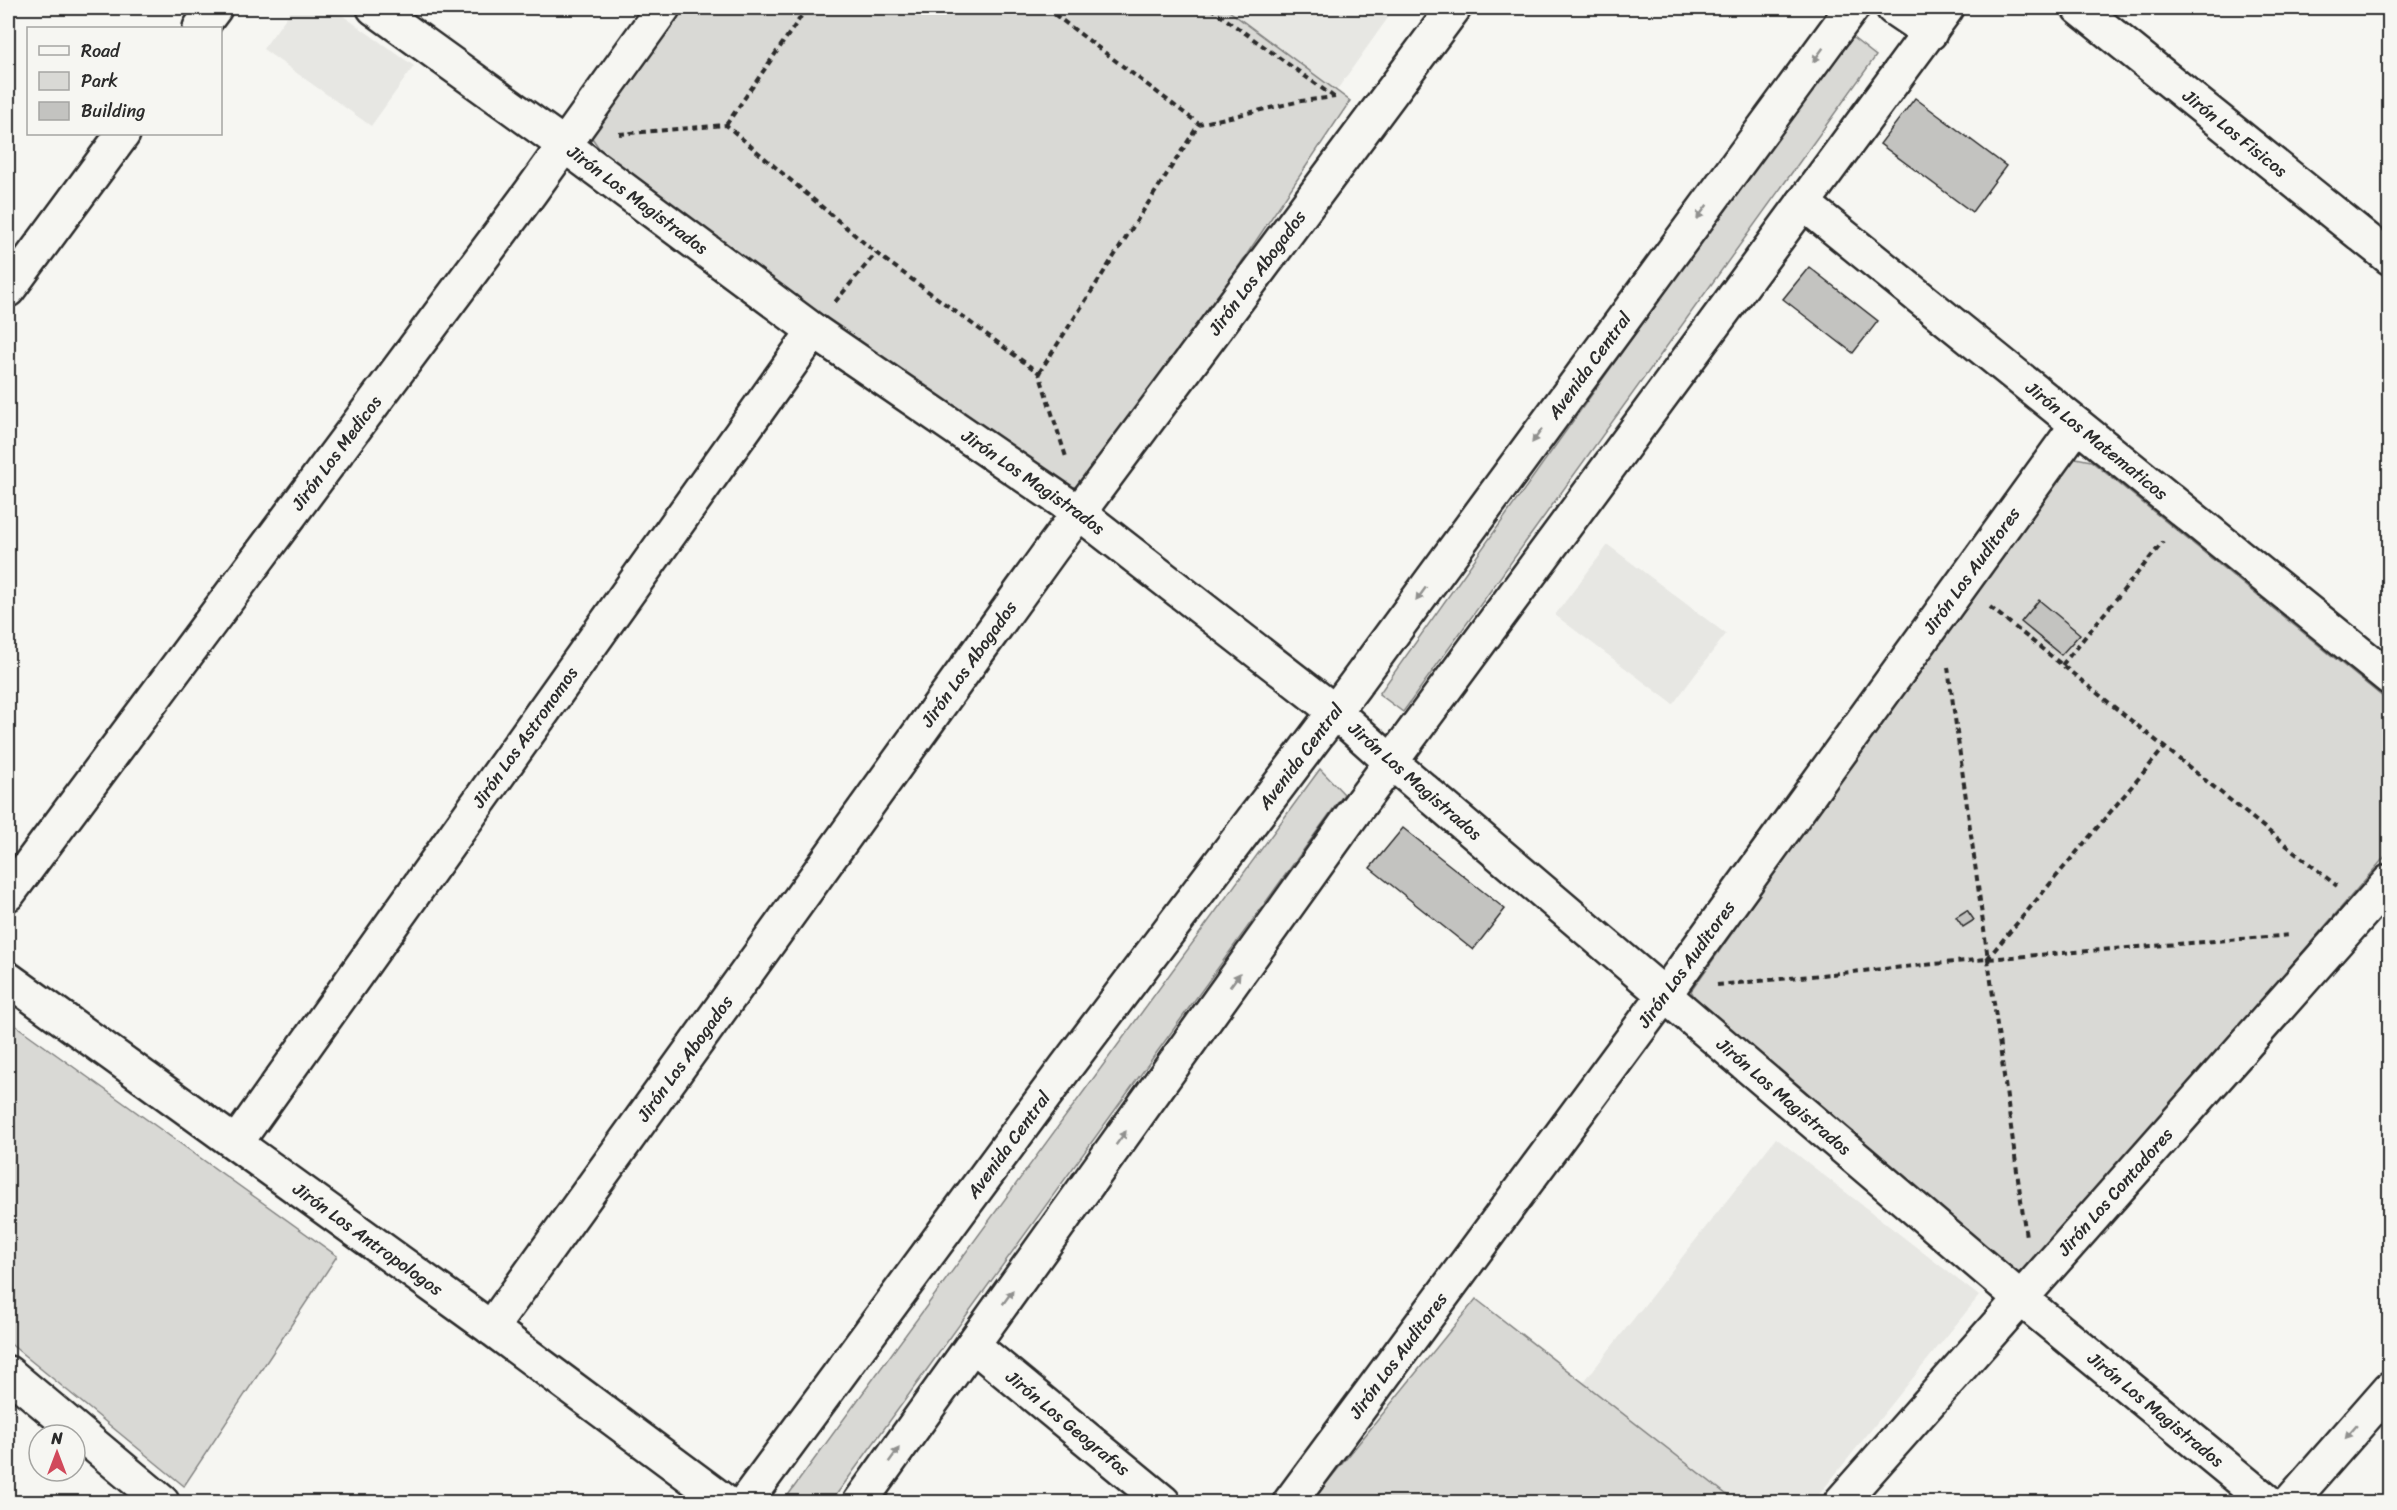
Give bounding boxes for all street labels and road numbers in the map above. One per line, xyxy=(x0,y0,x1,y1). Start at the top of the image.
street label: Jirón Los Fisicos xyxy=(2174,80,2295,186)
street label: Jirón Los Magistrados xyxy=(559,136,716,264)
street label: Jirón Los Abogados xyxy=(1199,203,1315,343)
street label: Avenida Central xyxy=(1538,304,1640,427)
street label: Jirón Los Matematicos xyxy=(2018,372,2176,509)
street label: Jirón Los Medicos xyxy=(282,388,391,518)
street label: Jirón Los Magistrados xyxy=(954,420,1113,544)
street label: Jirón Los Auditores xyxy=(1914,500,2029,642)
street label: Jirón Los Abogados xyxy=(912,593,1026,735)
street label: Jirón Los Astronomos xyxy=(463,659,587,816)
street label: Avenida Central xyxy=(1249,695,1352,817)
street label: Jirón Los Magistrados xyxy=(1340,713,1490,849)
street label: Jirón Los Auditores xyxy=(1628,893,1744,1036)
street label: Jirón Los Abogados xyxy=(628,988,742,1129)
street label: Jirón Los Magistrados xyxy=(1708,1029,1859,1164)
street label: Avenida Central xyxy=(957,1083,1060,1206)
street label: Jirón Los Contadores xyxy=(2048,1120,2182,1264)
street label: Jirón Los Antropologos xyxy=(285,1173,450,1305)
street label: Jirón Los Auditores xyxy=(1340,1285,1456,1427)
street label: Jirón Los Magistrados xyxy=(2079,1343,2232,1476)
street label: Jirón Los Geografos xyxy=(998,1361,1138,1485)

